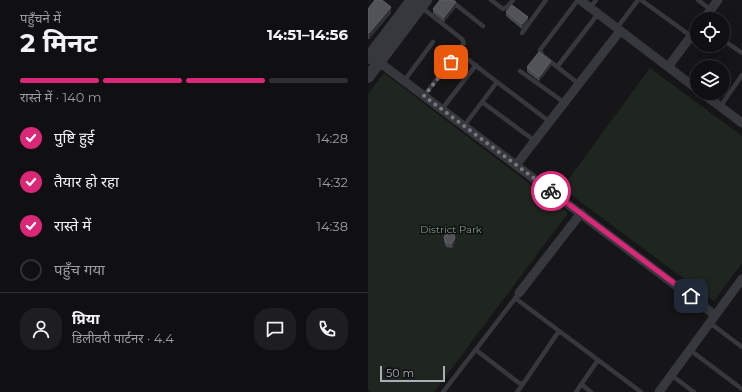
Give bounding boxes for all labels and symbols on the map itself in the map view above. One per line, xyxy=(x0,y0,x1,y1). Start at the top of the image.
pin xyxy=(434,45,468,79)
courier xyxy=(531,171,571,211)
park label: District Park xyxy=(420,223,482,236)
pin xyxy=(674,279,708,313)
scale bar xyxy=(380,364,445,383)

